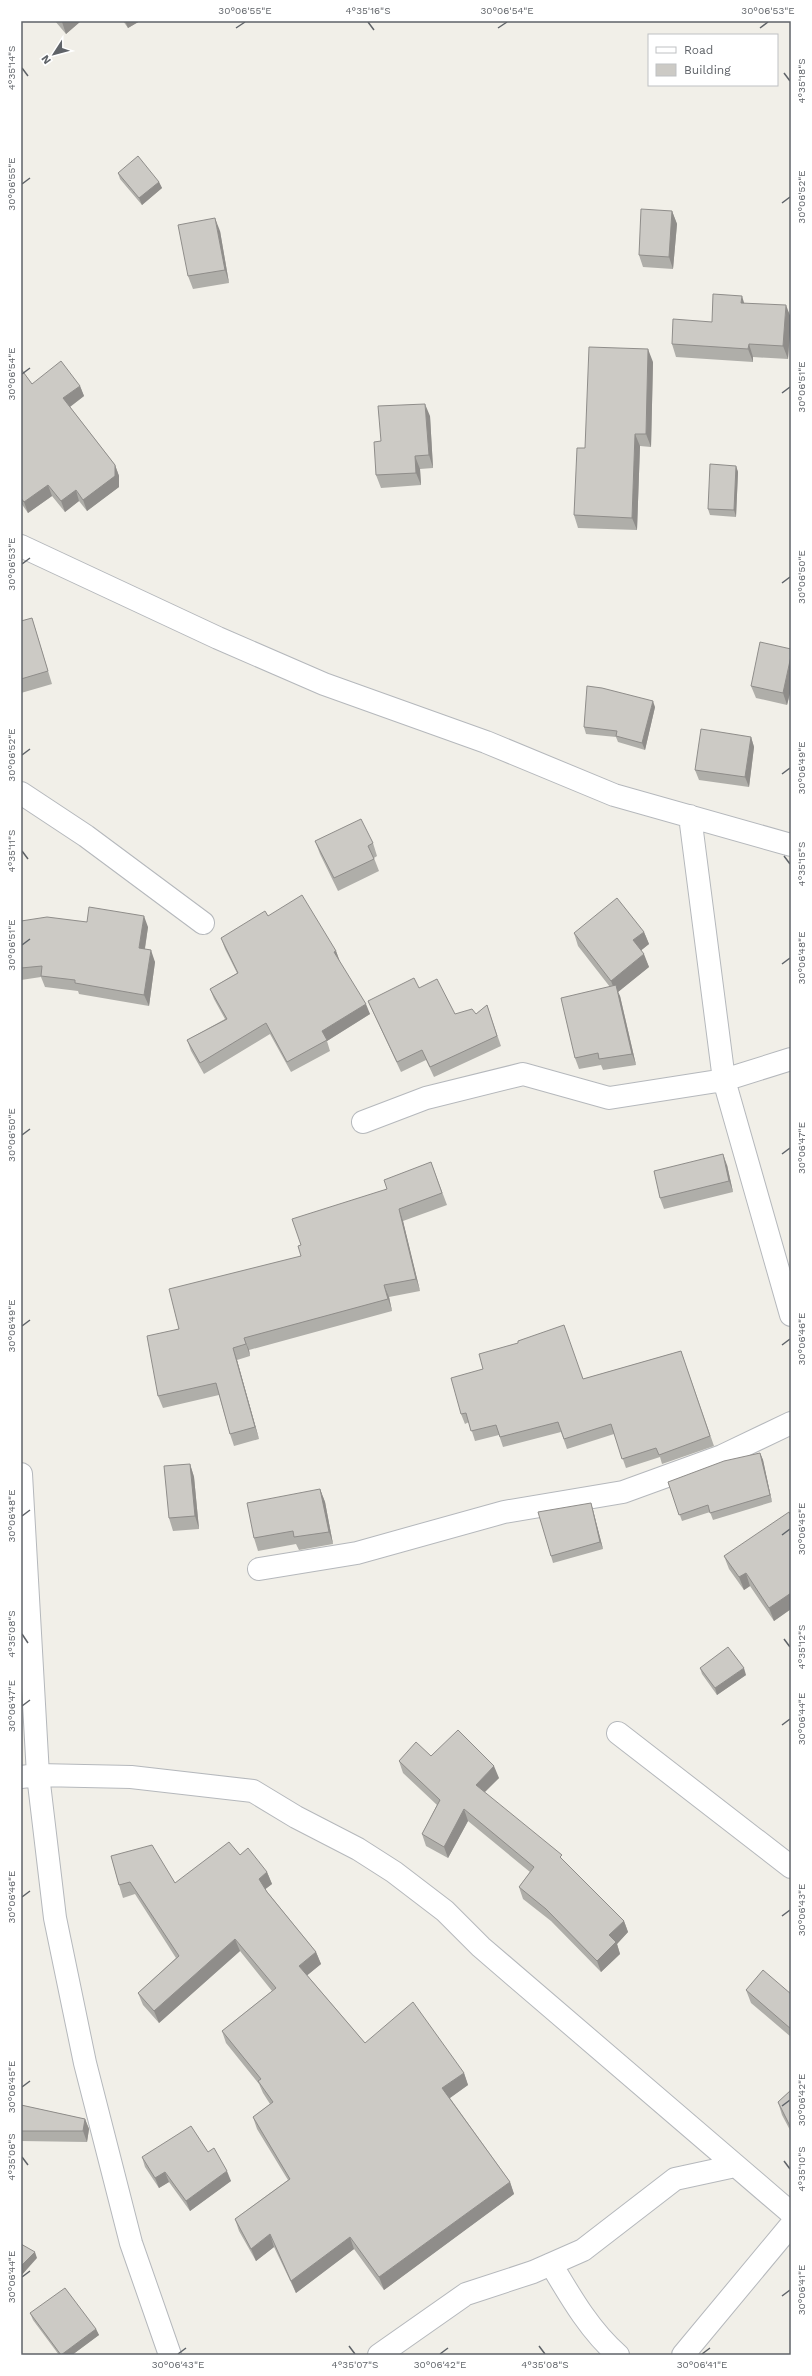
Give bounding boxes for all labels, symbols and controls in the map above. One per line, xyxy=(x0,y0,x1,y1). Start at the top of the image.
text: 30°06'55"E xyxy=(218,5,272,16)
text: 4°35'16"S xyxy=(345,5,391,16)
text: 30°06'54"E xyxy=(480,5,534,16)
text: 30°06'53"E xyxy=(741,5,795,16)
north arrow xyxy=(34,34,74,74)
legend xyxy=(648,34,778,86)
text: Road xyxy=(684,43,713,57)
text: 4°35'14"S xyxy=(6,46,17,90)
text: N xyxy=(39,52,54,67)
text: 4°35'18"S xyxy=(796,58,807,104)
text: Building xyxy=(684,63,731,77)
text: 30°06'55"E xyxy=(6,157,17,211)
text: 30°06'52"E xyxy=(796,170,807,224)
text: 30°06'54"E xyxy=(6,347,17,401)
text: 30°06'51"E xyxy=(796,361,807,413)
text: 30°06'53"E xyxy=(6,537,17,591)
text: 30°06'50"E xyxy=(796,550,807,604)
text: 30°06'52"E xyxy=(6,728,17,782)
text: 30°06'49"E xyxy=(796,741,807,795)
text: 4°35'11"S xyxy=(6,830,17,872)
text: 4°35'15"S xyxy=(796,842,807,886)
text: 30°06'51"E xyxy=(6,919,17,971)
text: 30°06'48"E xyxy=(796,931,807,985)
text: 30°06'50"E xyxy=(6,1108,17,1162)
text: 30°06'47"E xyxy=(796,1122,807,1174)
text: 30°06'49"E xyxy=(6,1299,17,1353)
text: 30°06'46"E xyxy=(796,1313,807,1365)
text: 30°06'48"E xyxy=(6,1489,17,1543)
text: 30°06'45"E xyxy=(796,1503,807,1555)
text: 4°35'08"S xyxy=(6,1610,17,1658)
text: 4°35'12"S xyxy=(796,1625,807,1669)
text: 30°06'47"E xyxy=(6,1680,17,1732)
text: 30°06'44"E xyxy=(796,1693,807,1745)
text: 30°06'46"E xyxy=(6,1871,17,1923)
text: 30°06'43"E xyxy=(796,1884,807,1936)
text: 30°06'45"E xyxy=(6,2061,17,2113)
text: 30°06'42"E xyxy=(796,2074,807,2126)
text: 4°35'06"S xyxy=(6,2133,17,2181)
text: 4°35'10"S xyxy=(796,2146,807,2192)
text: 30°06'44"E xyxy=(6,2251,17,2303)
text: 30°06'41"E xyxy=(796,2265,807,2315)
text: 30°06'43"E xyxy=(152,2359,204,2370)
text: 4°35'07"S xyxy=(332,2359,378,2370)
text: 30°06'42"E xyxy=(414,2359,466,2370)
text: 4°35'08"S xyxy=(521,2359,569,2370)
text: 30°06'41"E xyxy=(677,2359,727,2370)

